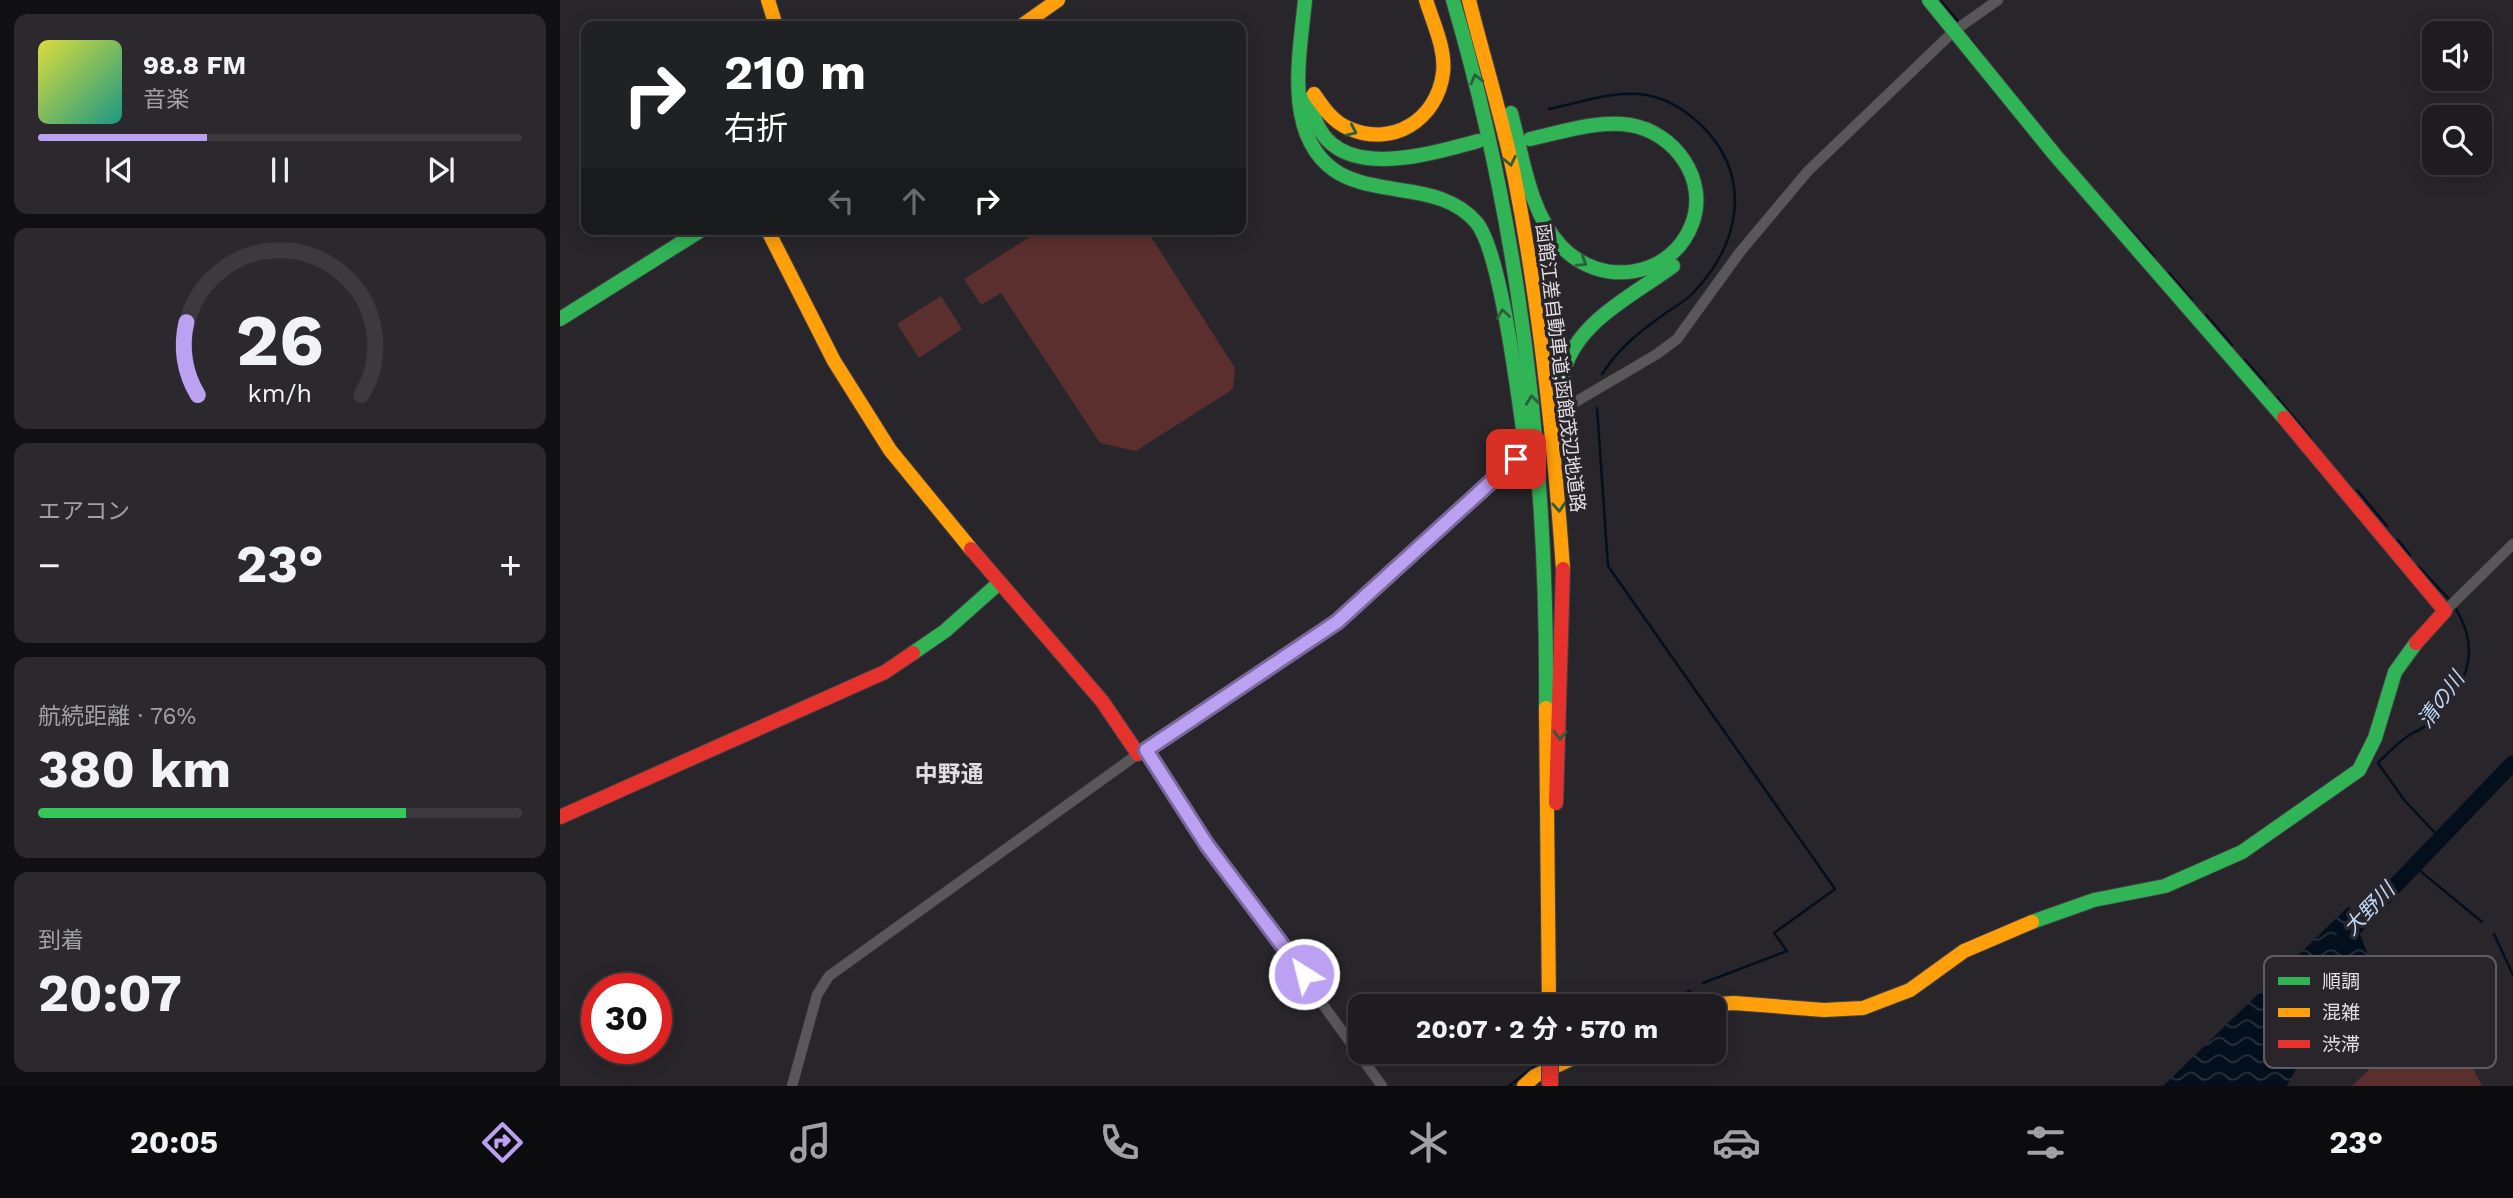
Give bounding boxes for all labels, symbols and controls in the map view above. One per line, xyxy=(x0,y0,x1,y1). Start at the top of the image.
map controls xyxy=(2422,21,2492,175)
button: sound xyxy=(2422,21,2492,91)
text: 210 m xyxy=(724,43,866,101)
icon: right xyxy=(609,49,700,140)
text: 98.8 FM xyxy=(143,50,246,80)
one-way arrow xyxy=(1470,73,1484,85)
text: 音楽 xyxy=(143,86,189,113)
button: search xyxy=(2422,105,2492,175)
text: 右折 xyxy=(724,109,788,147)
one-way arrow xyxy=(1345,123,1357,137)
icon: previous xyxy=(100,151,138,189)
icon: pause xyxy=(261,151,299,189)
icon: next xyxy=(422,151,460,189)
one-way arrow xyxy=(1502,155,1517,167)
icon: left xyxy=(822,182,860,220)
icon: ahead xyxy=(895,182,933,220)
icon: right xyxy=(968,182,1006,220)
street label: 函館江差自動車道;函館茂辺地道路 xyxy=(1531,222,1590,514)
one-way arrow xyxy=(1574,254,1587,267)
text: 26 xyxy=(236,297,324,383)
one-way arrow xyxy=(1496,308,1511,320)
text: km/h xyxy=(248,378,312,407)
one-way arrow xyxy=(1525,394,1540,405)
pin xyxy=(1486,429,1546,489)
icon: arrive xyxy=(1497,440,1535,478)
text: エアコン xyxy=(38,498,130,525)
one-way arrow xyxy=(1551,502,1566,513)
text: 23° xyxy=(236,534,324,595)
text: − xyxy=(38,543,61,587)
text: + xyxy=(499,543,522,587)
water label: 清の川 xyxy=(2412,665,2470,733)
text: 航続距離 · 76% xyxy=(38,703,196,730)
one-way arrow xyxy=(1552,729,1567,740)
text: 380 km xyxy=(38,739,231,800)
district label: 中野通 xyxy=(915,761,984,788)
water label: 大野川 xyxy=(2338,876,2401,940)
text: 到着 xyxy=(38,927,84,954)
position arrow xyxy=(1267,937,1341,1011)
legend xyxy=(2264,956,2496,1068)
text: 20:07 xyxy=(38,963,182,1024)
text: 順調 xyxy=(2322,970,2360,993)
speed limit sign: 30 xyxy=(581,973,672,1064)
text: 混雑 xyxy=(2322,1001,2360,1024)
text: 20:07 · 2 分 · 570 m xyxy=(1416,1014,1658,1044)
text: 渋滞 xyxy=(2322,1033,2360,1056)
icon: directions xyxy=(478,1118,527,1167)
icon: music xyxy=(786,1118,835,1167)
icon: phone xyxy=(1095,1118,1144,1167)
icon: climate xyxy=(1404,1118,1453,1167)
icon: car xyxy=(1712,1118,1761,1167)
icon: filters xyxy=(2021,1118,2070,1167)
text: 20:05 xyxy=(130,1123,218,1161)
text: 23° xyxy=(2329,1123,2383,1161)

